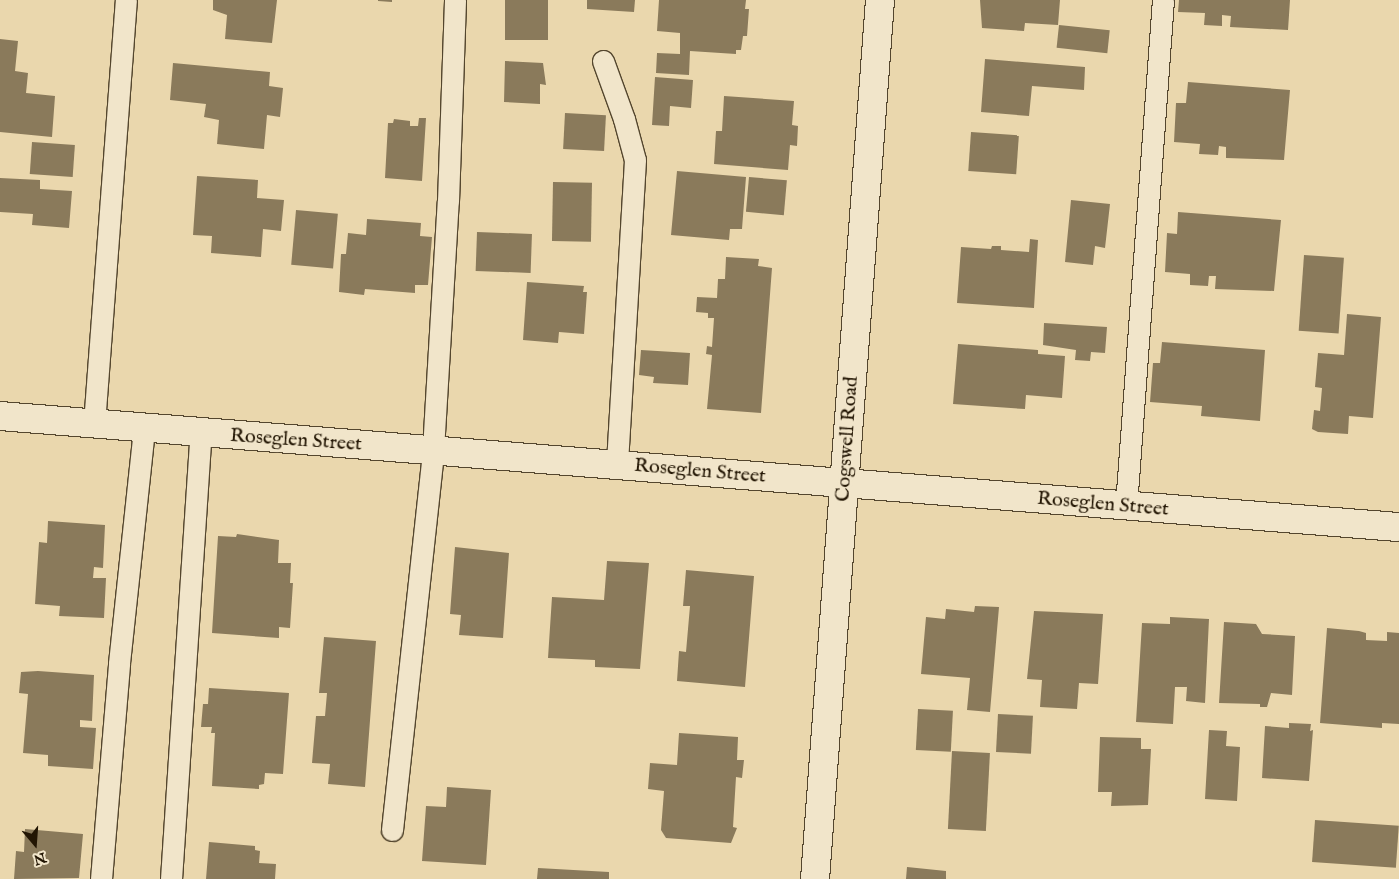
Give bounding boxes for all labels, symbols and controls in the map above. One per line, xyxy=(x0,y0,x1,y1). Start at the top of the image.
street label: Cogswell Road xyxy=(831,375,863,503)
street label: Roseglen Street xyxy=(229,423,363,457)
street label: Roseglen Street xyxy=(633,453,767,489)
street label: Roseglen Street xyxy=(1036,486,1170,522)
north arrow xyxy=(10,819,60,869)
text: N xyxy=(31,848,48,869)

